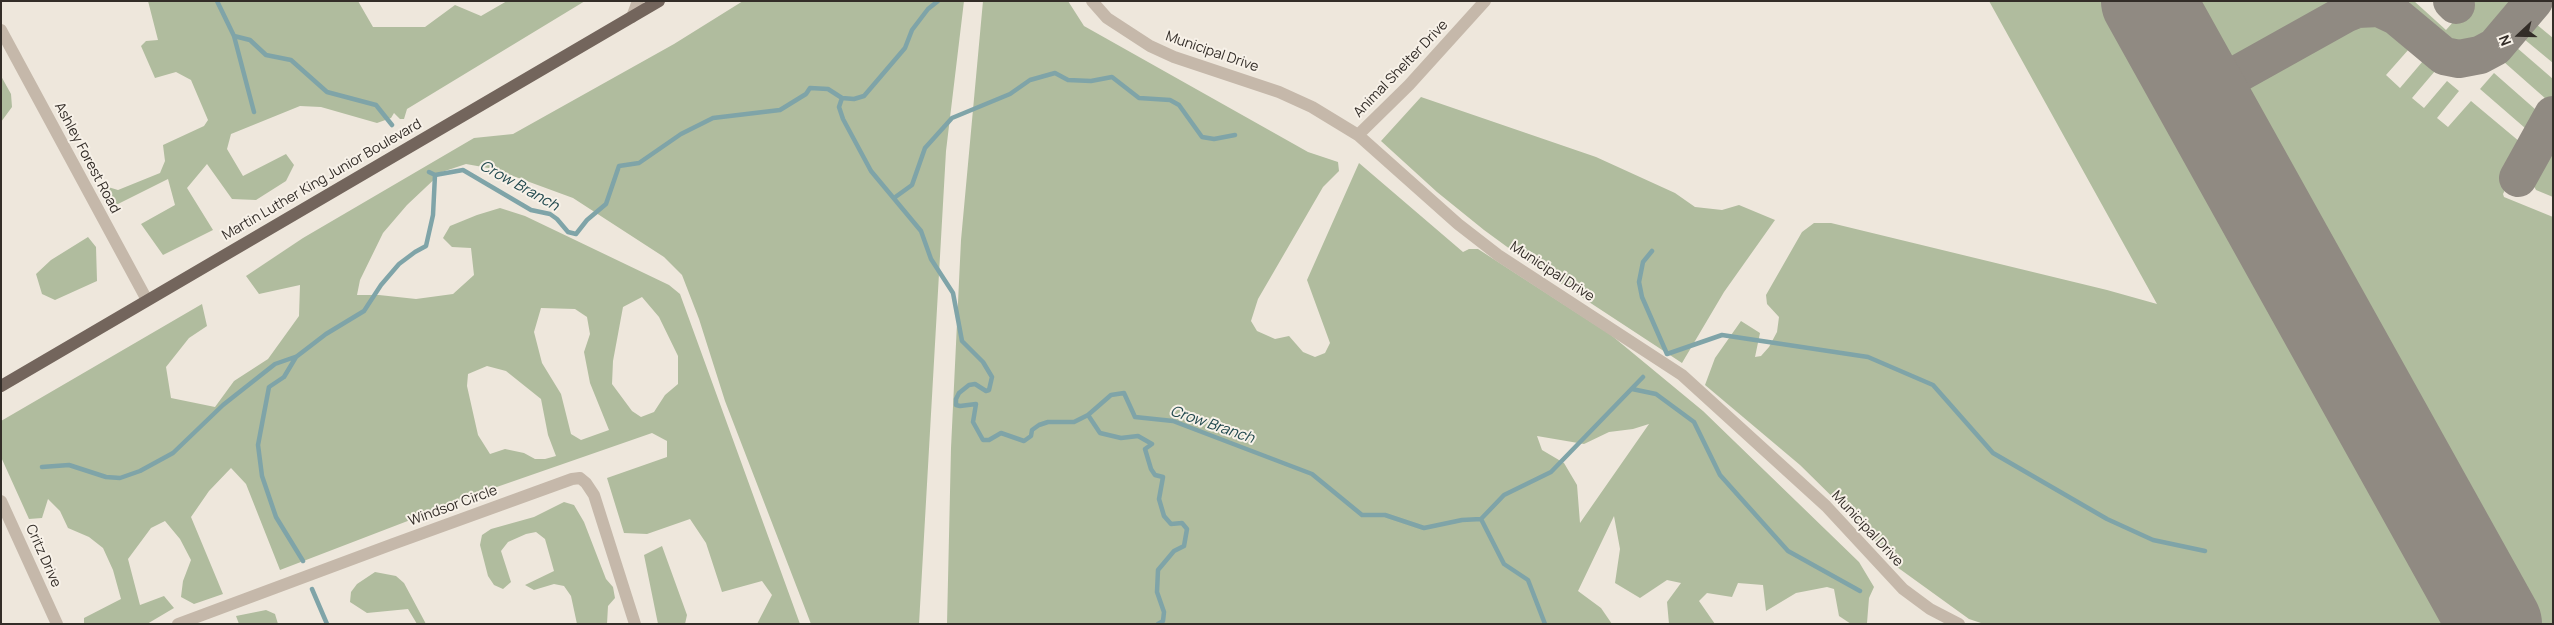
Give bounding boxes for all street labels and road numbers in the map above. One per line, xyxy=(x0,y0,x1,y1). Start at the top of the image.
street label: Animal Shelter Drive xyxy=(1350,17,1452,121)
street label: Municipal Drive xyxy=(1163,28,1261,76)
street label: Ashley Forest Road xyxy=(51,100,123,216)
street label: Martin Luther King Junior Boulevard xyxy=(219,116,425,244)
street label: Municipal Drive xyxy=(1507,238,1597,306)
street label: Windsor Circle xyxy=(406,482,500,530)
street label: Municipal Drive xyxy=(1828,488,1906,570)
street label: Critz Drive xyxy=(22,522,64,590)

